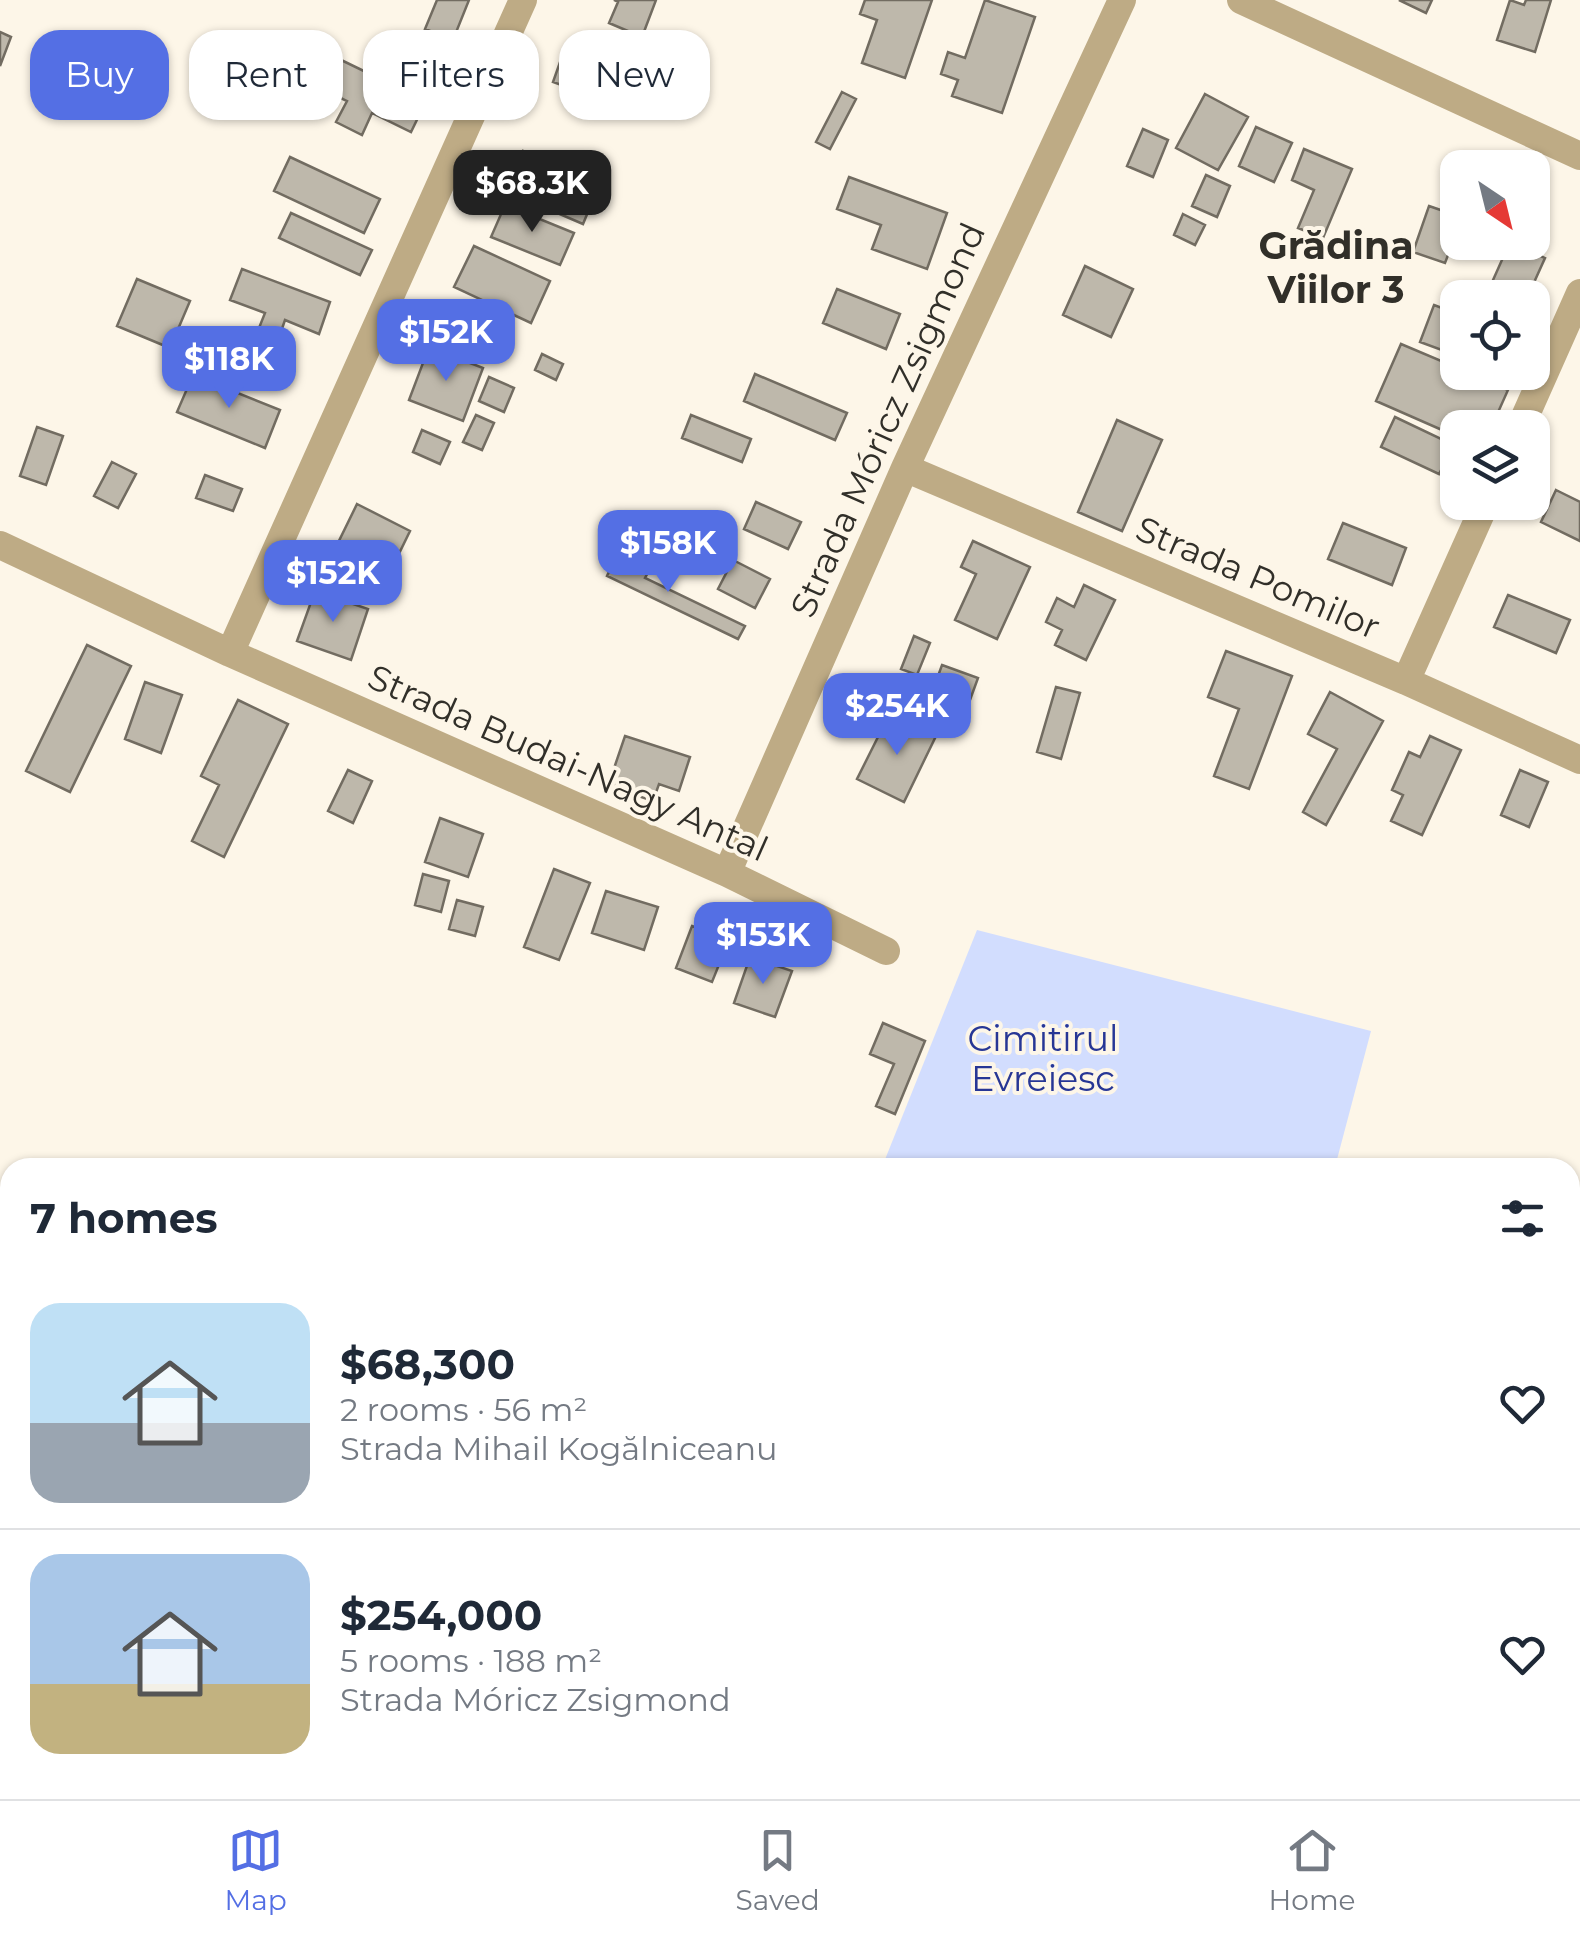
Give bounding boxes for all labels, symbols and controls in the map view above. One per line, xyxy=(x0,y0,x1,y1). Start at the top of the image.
chip: Buy xyxy=(30,30,169,120)
chip: Rent xyxy=(189,30,343,120)
chip: Filters xyxy=(363,30,539,120)
chip: New xyxy=(559,30,710,120)
pin: $68.3K xyxy=(451,150,613,235)
north arrow xyxy=(1440,150,1550,260)
map controls xyxy=(1440,150,1550,520)
text: $68.3K xyxy=(475,163,589,202)
street label: Strada Móricz Zsigmond xyxy=(781,216,994,624)
district label: Grădina Viilor 3 xyxy=(1258,222,1414,313)
button: locate xyxy=(1440,280,1550,390)
pin: $152K xyxy=(376,299,516,384)
text: $152K xyxy=(399,312,493,351)
pin: $118K xyxy=(159,326,299,411)
text: $118K xyxy=(184,339,274,378)
button: layers xyxy=(1440,410,1550,520)
street label: Strada Pomilor xyxy=(1130,507,1387,648)
pin: $158K xyxy=(598,510,738,595)
text: $158K xyxy=(620,523,716,562)
pin: $152K xyxy=(263,540,403,625)
text: $152K xyxy=(286,553,380,592)
street label: Strada Budai-Nagy Antal xyxy=(362,655,775,870)
pin: $254K xyxy=(827,673,967,758)
text: $254K xyxy=(845,686,949,725)
pin: $153K xyxy=(693,902,833,987)
text: $153K xyxy=(716,915,810,954)
park label: Cimitirul Evreiesc xyxy=(967,1017,1119,1100)
icon: filters xyxy=(1495,1191,1550,1246)
text: 7 homes xyxy=(30,1192,218,1244)
text: $68,300 xyxy=(340,1338,515,1390)
icon: home xyxy=(110,1343,230,1463)
icon: heart xyxy=(1495,1376,1550,1431)
text: 2 rooms · 56 m² xyxy=(340,1390,587,1429)
text: Strada Mihail Kogălniceanu xyxy=(340,1429,778,1468)
text: $254,000 xyxy=(340,1589,542,1641)
icon: home xyxy=(110,1594,230,1714)
icon: heart xyxy=(1495,1627,1550,1682)
text: 5 rooms · 188 m² xyxy=(340,1641,602,1680)
text: Strada Móricz Zsigmond xyxy=(340,1680,731,1719)
tab: Map xyxy=(224,1823,287,1917)
tab: Saved xyxy=(736,1823,820,1917)
tab: Home xyxy=(1269,1823,1356,1917)

